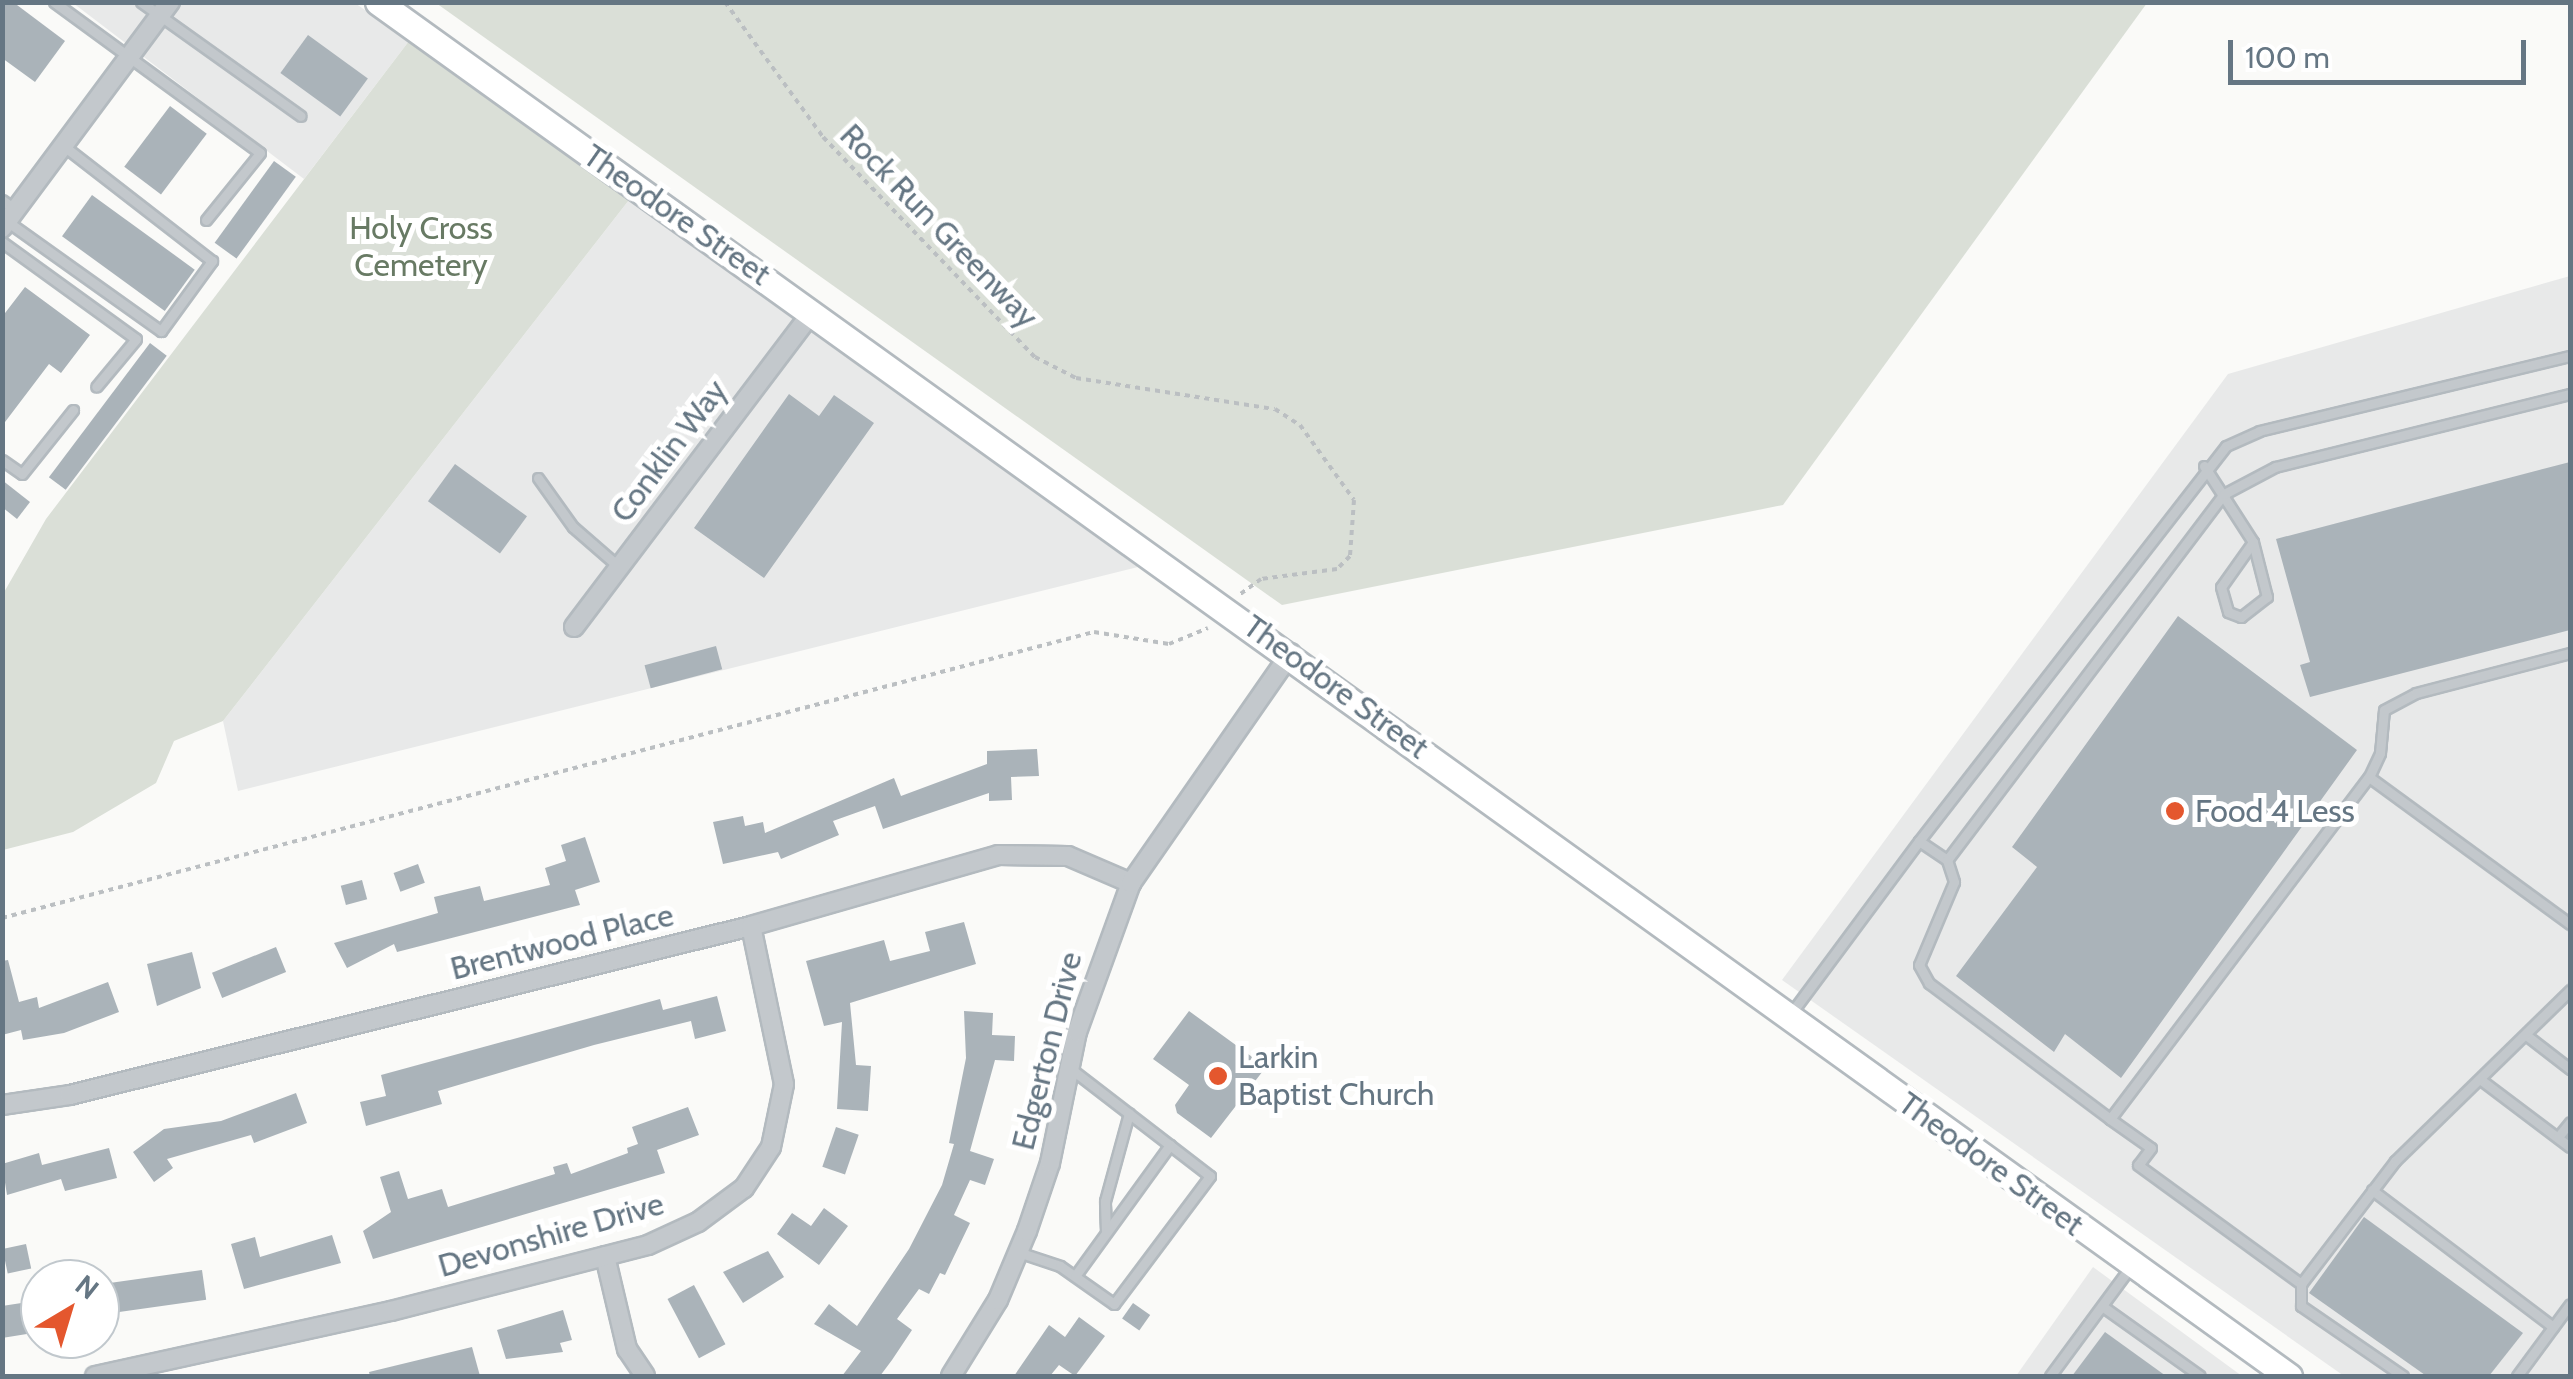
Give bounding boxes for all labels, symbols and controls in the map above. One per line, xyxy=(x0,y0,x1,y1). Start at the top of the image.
scale bar xyxy=(2233,20,2530,82)
text: 100 m xyxy=(2245,39,2330,76)
street label: Rock Run Greenway xyxy=(832,116,1046,336)
street label: Theodore Street xyxy=(576,136,778,294)
park label: Holy Cross Cemetery xyxy=(349,210,493,285)
street label: Conklin Way xyxy=(603,372,735,530)
street label: Theodore Street xyxy=(1236,607,1436,767)
place label: Food 4 Less xyxy=(2195,792,2355,830)
marker: Food 4 Less xyxy=(2164,800,2186,822)
street label: Brentwood Place xyxy=(447,896,677,988)
street label: Edgerton Drive xyxy=(1004,948,1090,1154)
place label: Larkin Baptist Church xyxy=(1238,1039,1434,1114)
marker: Larkin Baptist Church xyxy=(1207,1065,1229,1087)
street label: Theodore Street xyxy=(1891,1084,2091,1244)
street label: Devonshire Drive xyxy=(434,1184,668,1286)
north arrow xyxy=(20,1259,120,1359)
text: N xyxy=(69,1267,105,1306)

